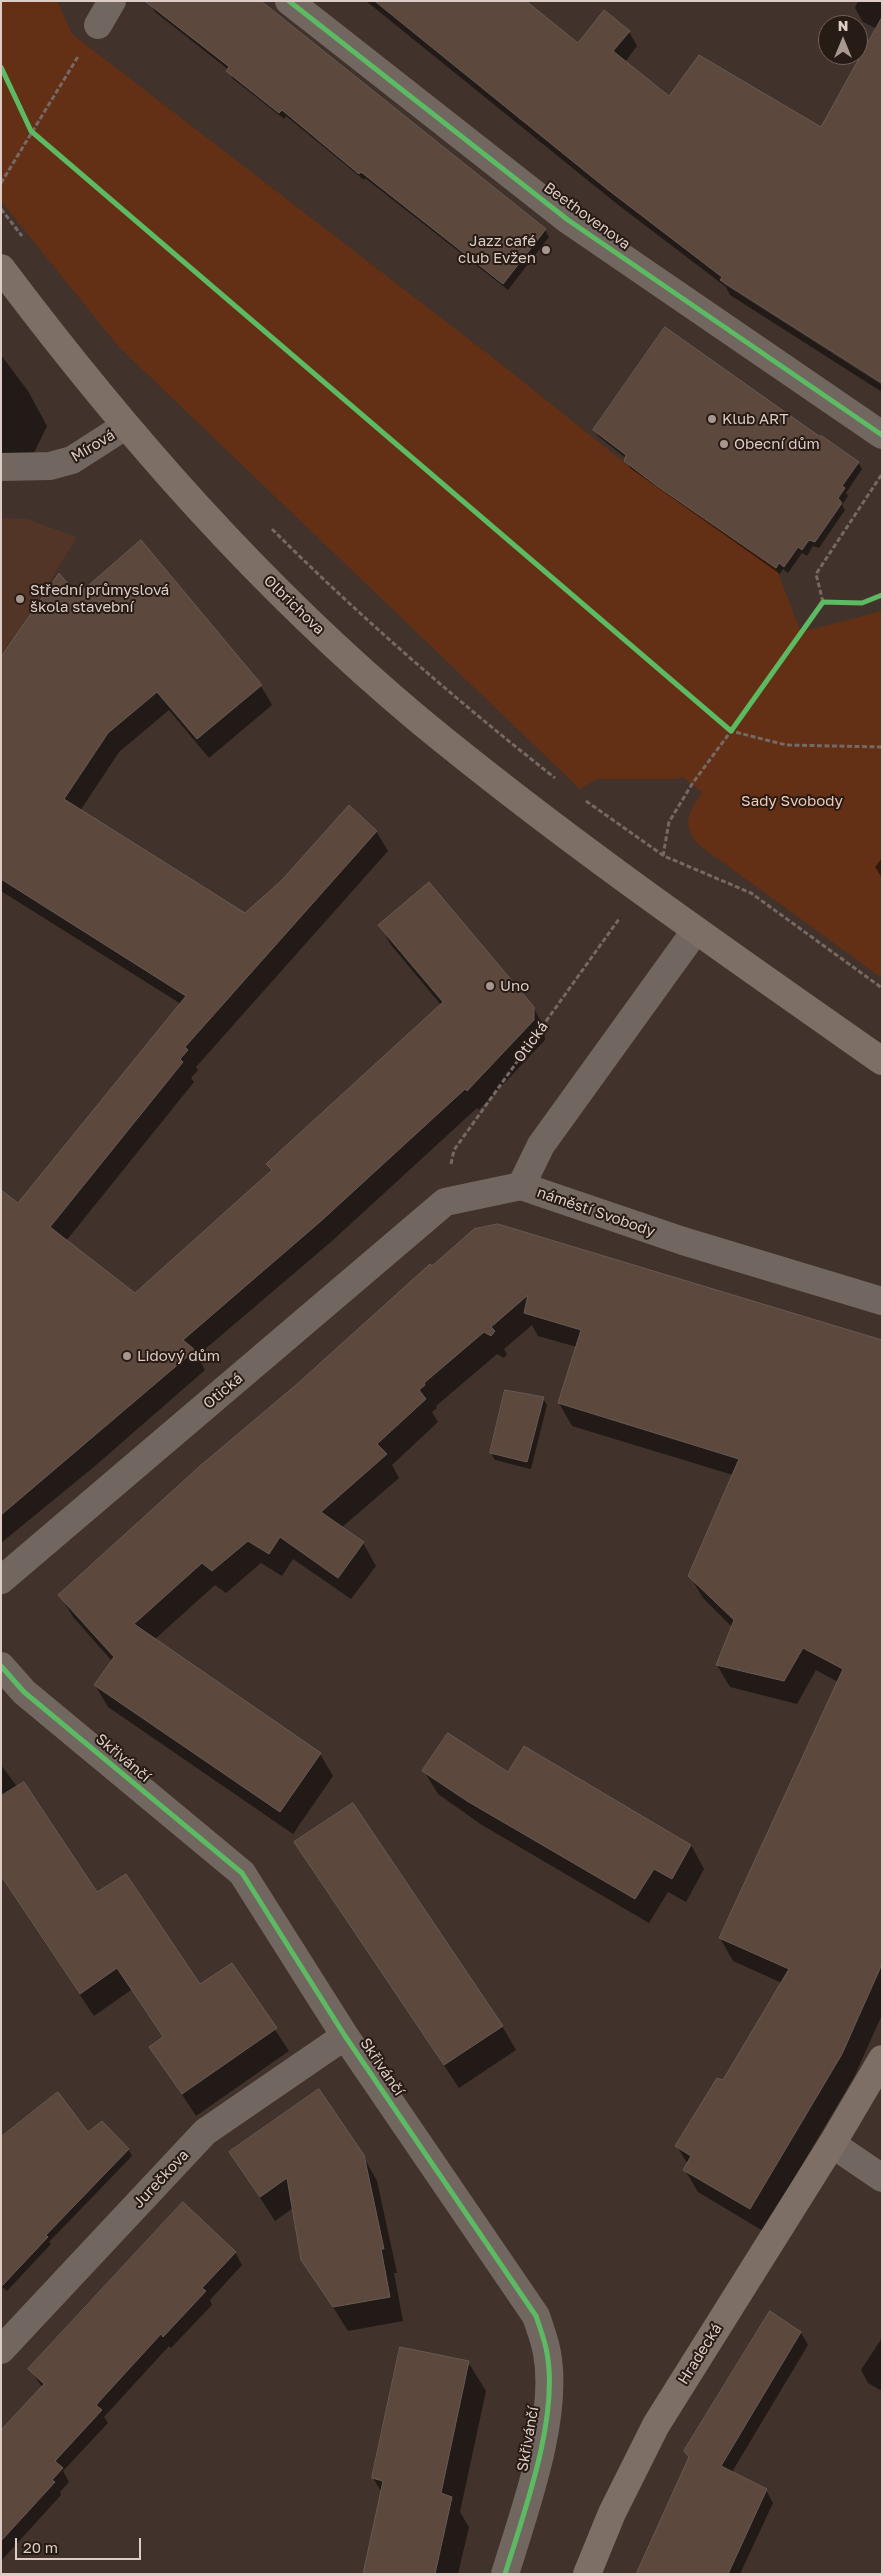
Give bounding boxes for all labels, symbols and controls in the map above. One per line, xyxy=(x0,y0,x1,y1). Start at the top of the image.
north arrow xyxy=(818,15,868,65)
text: N xyxy=(838,17,848,34)
street label: Beethovenova xyxy=(540,179,634,253)
place label: Jazz café club Evžen xyxy=(458,232,536,267)
marker: Jazz café club Evžen xyxy=(540,244,552,256)
place label: Klub ART xyxy=(722,410,788,428)
marker: Klub ART xyxy=(706,413,718,425)
street label: Mírová xyxy=(68,426,118,466)
place label: Obecní dům xyxy=(734,435,820,453)
marker: Obecní dům xyxy=(718,438,730,450)
street label: Olbrichova xyxy=(260,572,328,638)
place label: Střední průmyslová škola stavební xyxy=(30,581,169,616)
marker: Střední průmyslová škola stavební xyxy=(14,593,26,605)
park label: Sady Svobody xyxy=(741,792,843,810)
place label: Uno xyxy=(500,977,529,995)
marker: Uno xyxy=(484,980,496,992)
street label: Otická xyxy=(510,1018,552,1066)
street label: náměstí Svobody xyxy=(535,1183,657,1241)
place label: Lidový dům xyxy=(137,1347,220,1365)
marker: Lidový dům xyxy=(121,1350,133,1362)
street label: Otická xyxy=(200,1369,246,1413)
street label: Skřivánčí xyxy=(92,1730,154,1786)
street label: Skřivánčí xyxy=(356,2035,408,2099)
street label: Jurečkova xyxy=(129,2146,193,2212)
street label: Hradecká xyxy=(674,2320,726,2388)
street label: Skřivánčí xyxy=(513,2405,543,2473)
scale bar xyxy=(18,2528,144,2560)
text: 20 m xyxy=(23,2538,58,2556)

